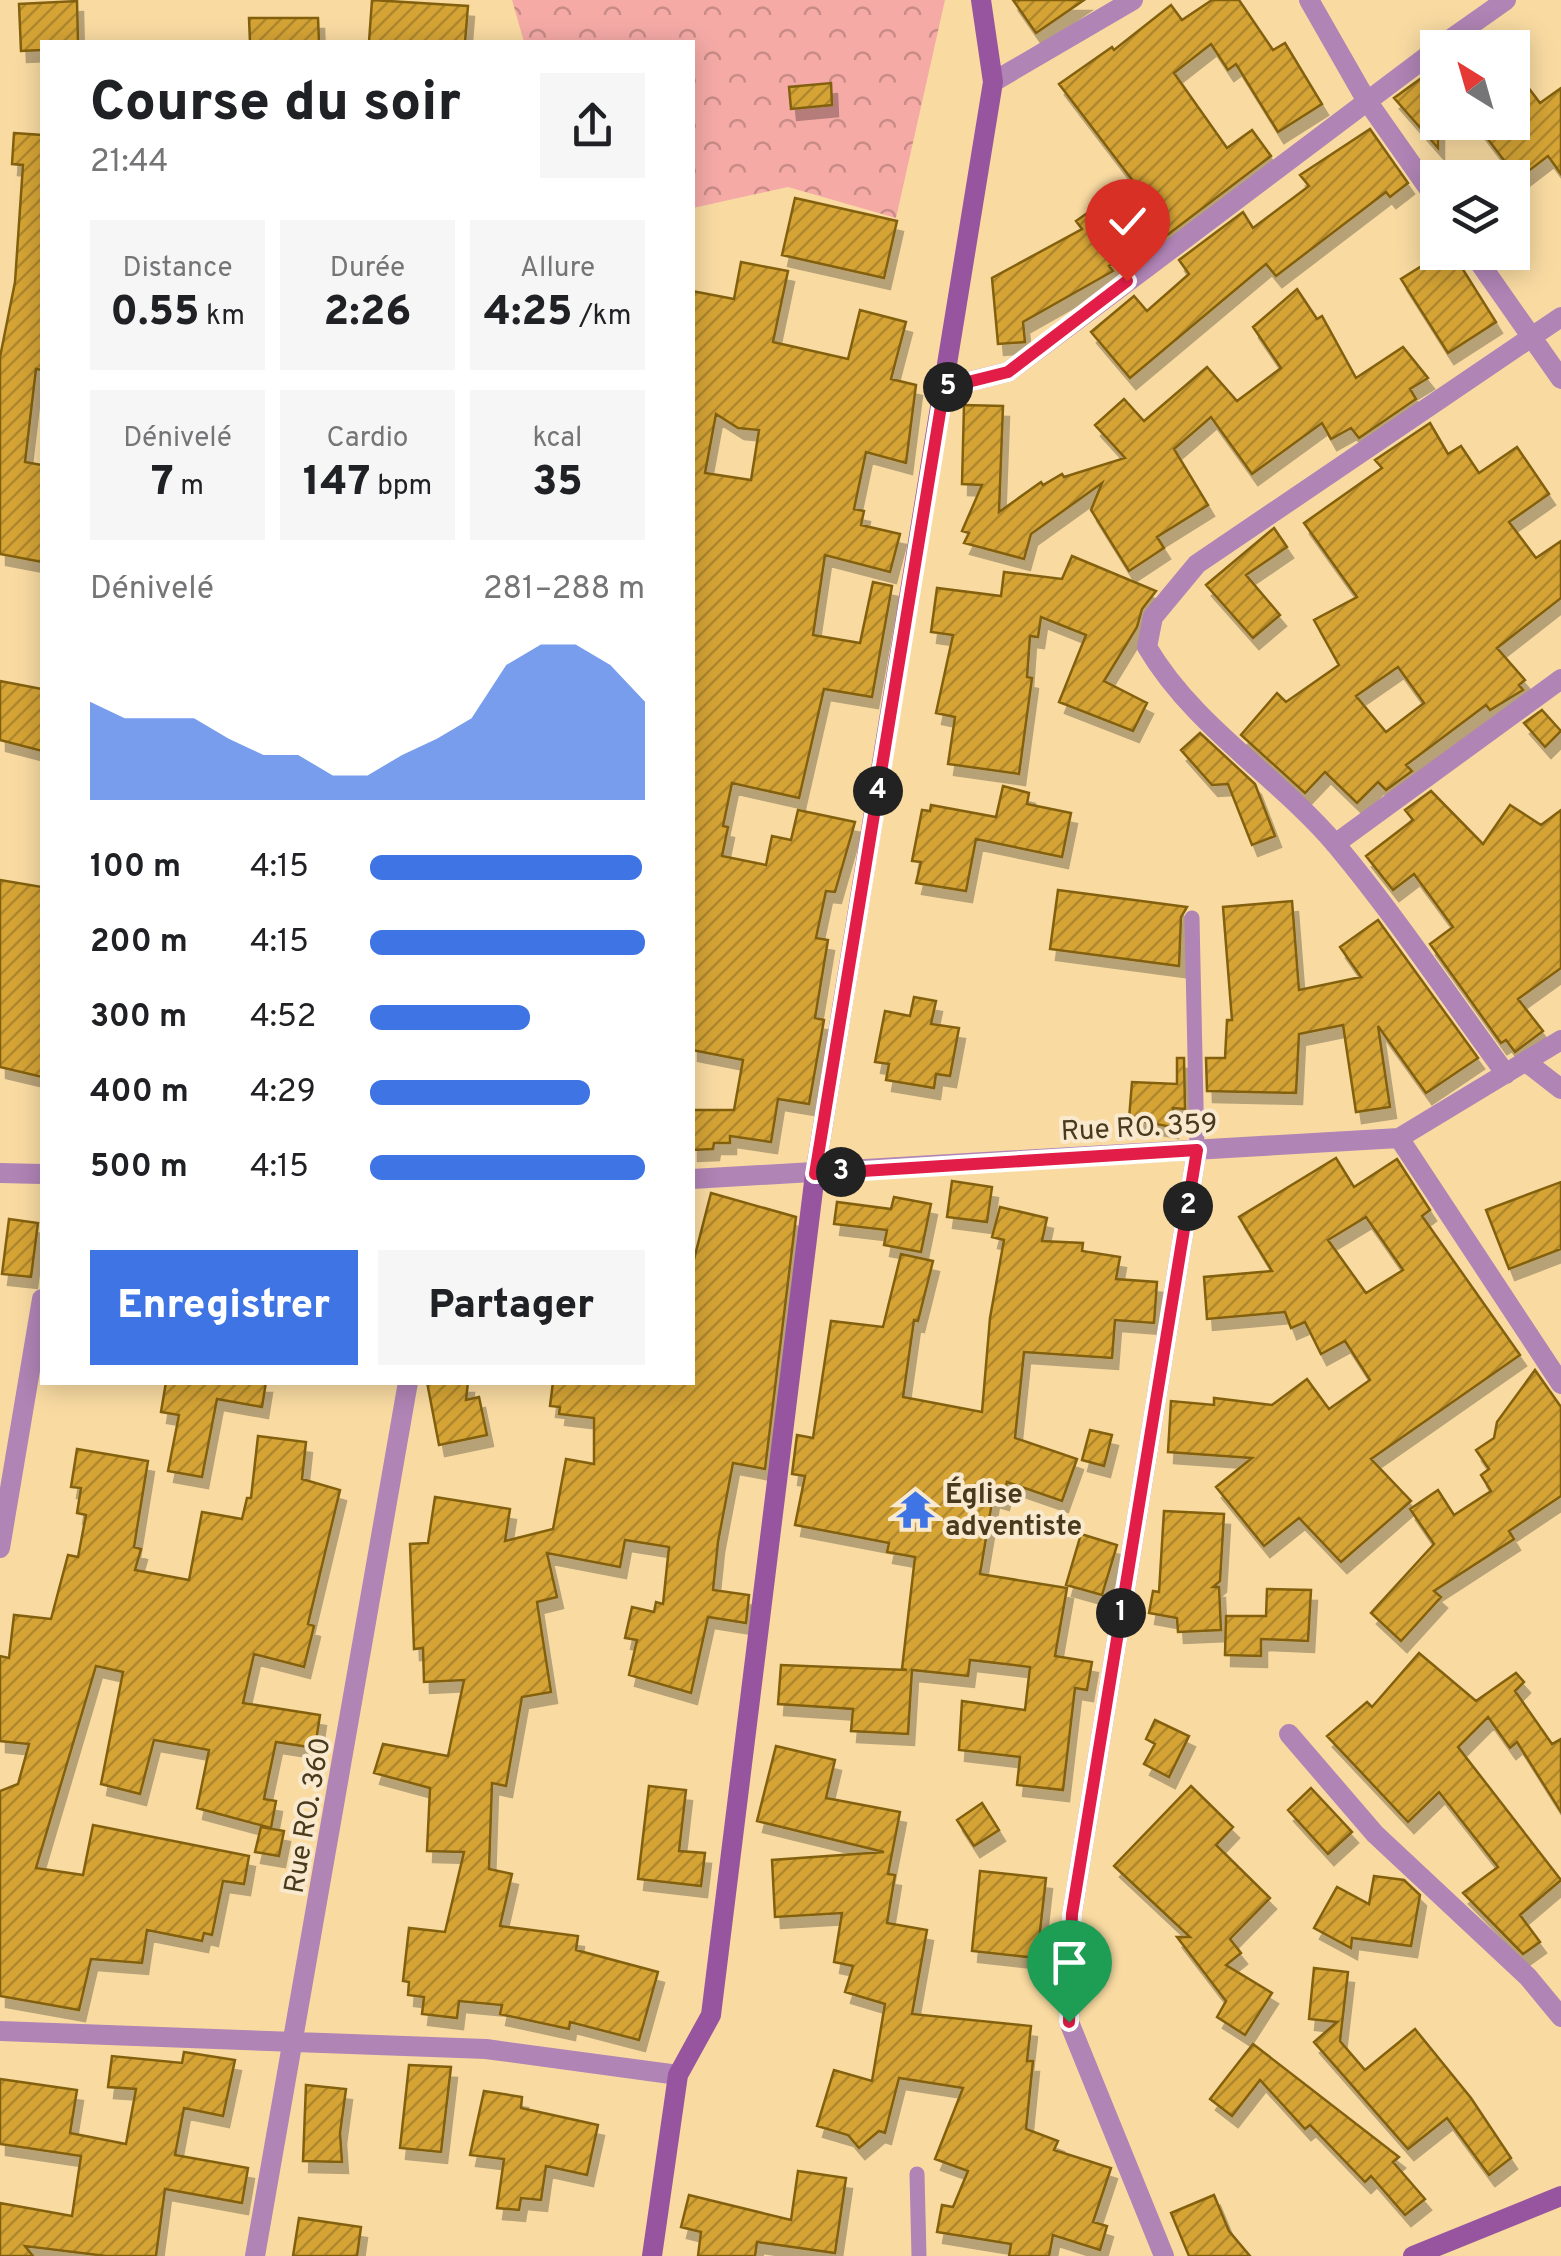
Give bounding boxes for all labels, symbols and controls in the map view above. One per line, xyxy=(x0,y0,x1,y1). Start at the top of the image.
north arrow xyxy=(1420,30,1530,140)
map controls xyxy=(1420,30,1530,270)
text: Course du soir xyxy=(90,70,461,140)
button: share xyxy=(540,73,645,178)
text: 21:44 xyxy=(90,143,168,183)
button: layers xyxy=(1420,160,1530,270)
pin xyxy=(1085,179,1170,282)
icon: check xyxy=(1100,194,1155,249)
text: Distance xyxy=(123,251,232,287)
text: Durée xyxy=(330,251,405,287)
text: Allure xyxy=(520,251,595,287)
text: 0.55 xyxy=(110,287,199,340)
text: 2:26 xyxy=(324,287,411,340)
text: 4:25 xyxy=(484,287,573,340)
text: km xyxy=(199,299,245,335)
text: /km xyxy=(573,299,631,335)
pin: 5 xyxy=(923,362,973,412)
text: 5 xyxy=(939,369,957,405)
text: Dénivelé xyxy=(123,421,232,457)
text: Cardio xyxy=(327,421,408,457)
text: kcal xyxy=(533,421,582,457)
text: 7 xyxy=(151,457,174,510)
text: 147 xyxy=(303,457,371,510)
text: 35 xyxy=(532,457,583,510)
text: m xyxy=(174,469,204,505)
text: bpm xyxy=(371,469,432,505)
text: Dénivelé xyxy=(90,570,214,610)
text: 281–288 m xyxy=(483,570,645,610)
pin: 4 xyxy=(853,766,903,816)
text: 4 xyxy=(869,773,887,809)
text: 100 m xyxy=(90,848,181,888)
text: 4:15 xyxy=(250,848,309,888)
text: 200 m xyxy=(90,923,188,963)
text: 4:15 xyxy=(250,923,309,963)
text: 300 m xyxy=(90,998,187,1038)
text: 4:52 xyxy=(250,998,316,1038)
text: 400 m xyxy=(90,1073,189,1113)
text: 4:29 xyxy=(250,1073,316,1113)
street label: Rue RO. 359 xyxy=(1060,1107,1218,1151)
pin: 3 xyxy=(816,1147,866,1197)
text: 500 m xyxy=(90,1148,188,1188)
text: 4:15 xyxy=(250,1148,309,1188)
text: 3 xyxy=(833,1154,849,1190)
pin: 2 xyxy=(1163,1181,1213,1231)
text: 2 xyxy=(1179,1188,1197,1224)
button: Enregistrer xyxy=(90,1250,358,1365)
button: Partager xyxy=(378,1250,645,1365)
place label: Église adventiste xyxy=(945,1476,1082,1546)
temple icon: Église adventiste xyxy=(894,1488,936,1530)
pin: 1 xyxy=(1096,1588,1146,1638)
text: 1 xyxy=(1115,1595,1127,1631)
street label: Rue RO. 360 xyxy=(278,1735,340,1896)
pin xyxy=(1027,1920,1112,2023)
icon: arrive xyxy=(1042,1935,1097,1990)

